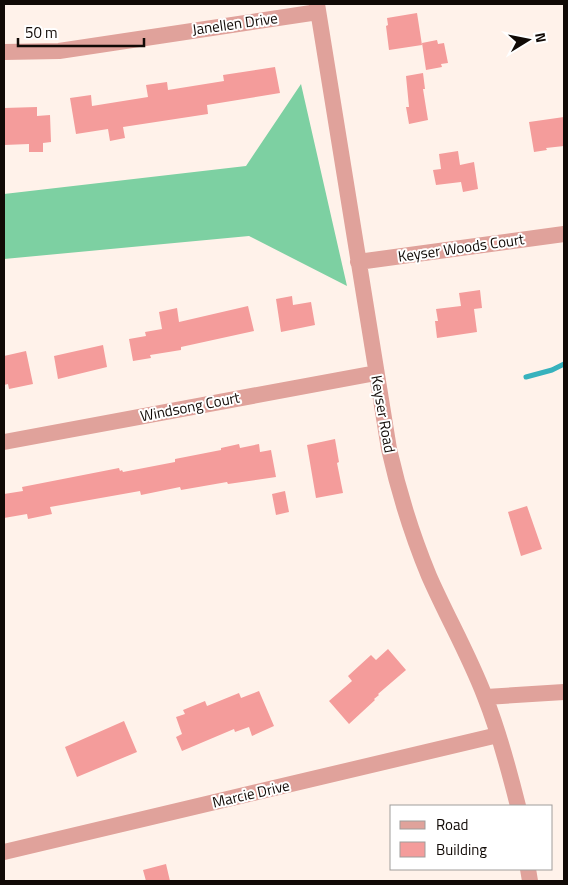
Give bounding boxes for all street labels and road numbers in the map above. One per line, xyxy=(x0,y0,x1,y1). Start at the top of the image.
street label: Janellen Drive xyxy=(191,6,279,41)
street label: Keyser Woods Court xyxy=(396,227,526,268)
street label: Keyser Road xyxy=(365,373,402,455)
street label: Windsong Court xyxy=(138,385,242,427)
street label: Marcie Drive xyxy=(210,773,292,814)

